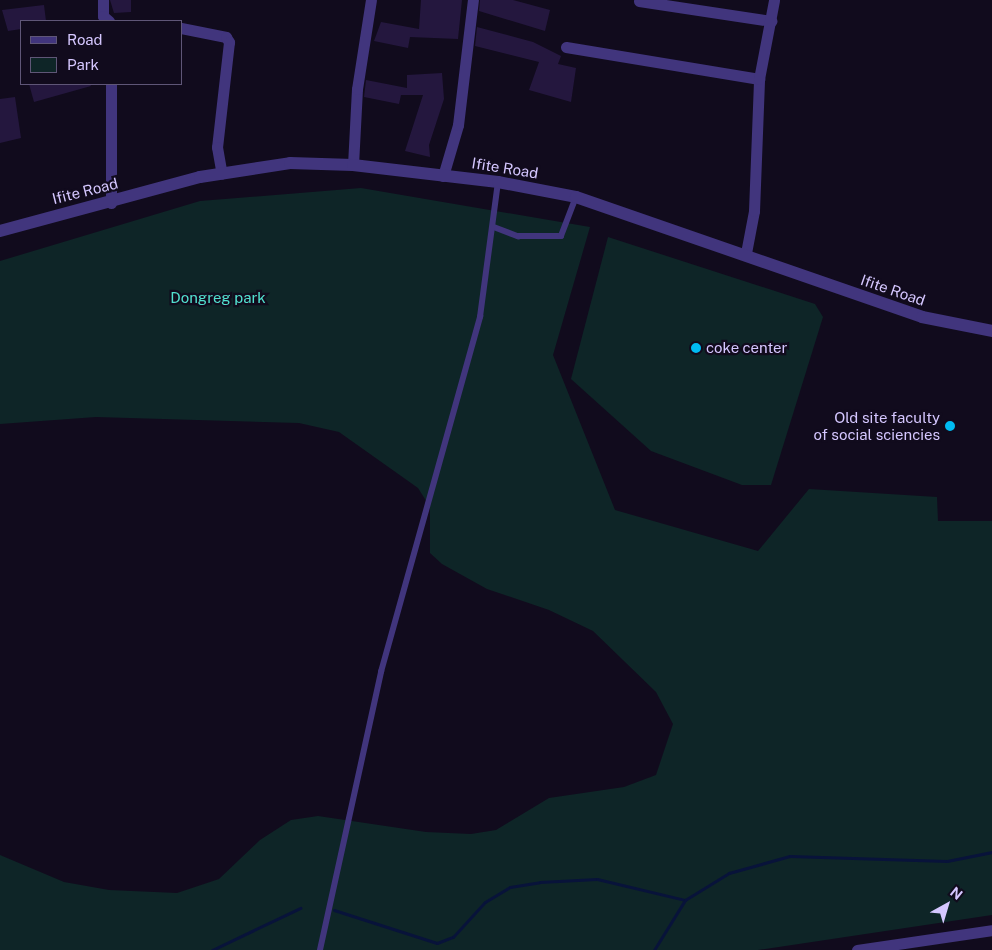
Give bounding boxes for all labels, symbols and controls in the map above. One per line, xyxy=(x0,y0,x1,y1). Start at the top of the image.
legend xyxy=(20,20,182,85)
text: Road xyxy=(67,31,103,48)
text: Park xyxy=(67,56,99,73)
street label: Ifite Road xyxy=(470,154,540,182)
street label: Ifite Road xyxy=(50,174,120,208)
street label: Ifite Road xyxy=(858,271,928,309)
park label: Dongreg park xyxy=(170,289,266,307)
place label: coke center xyxy=(706,339,788,357)
marker: coke center xyxy=(690,342,702,354)
place label: Old site faculty of social sciencies xyxy=(814,408,940,443)
marker: Old site faculty of social sciencies xyxy=(944,420,956,432)
north arrow xyxy=(922,880,972,930)
text: N xyxy=(947,884,966,903)

